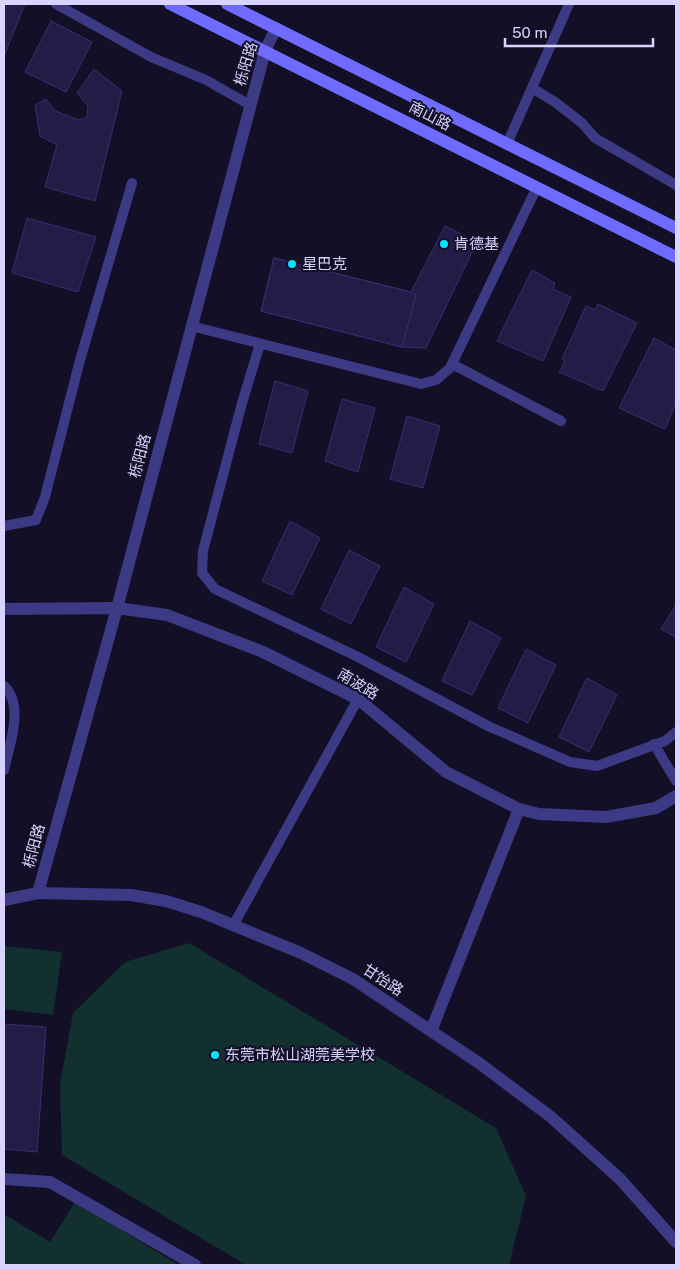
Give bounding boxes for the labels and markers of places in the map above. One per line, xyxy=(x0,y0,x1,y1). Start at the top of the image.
place label: 肯德基 xyxy=(454,235,499,252)
marker: 肯德基 xyxy=(438,238,450,250)
place label: 星巴克 xyxy=(302,255,347,272)
marker: 星巴克 xyxy=(286,258,298,270)
place label: 东莞市松山湖莞美学校 xyxy=(225,1046,375,1063)
marker: 东莞市松山湖莞美学校 xyxy=(209,1049,221,1061)

